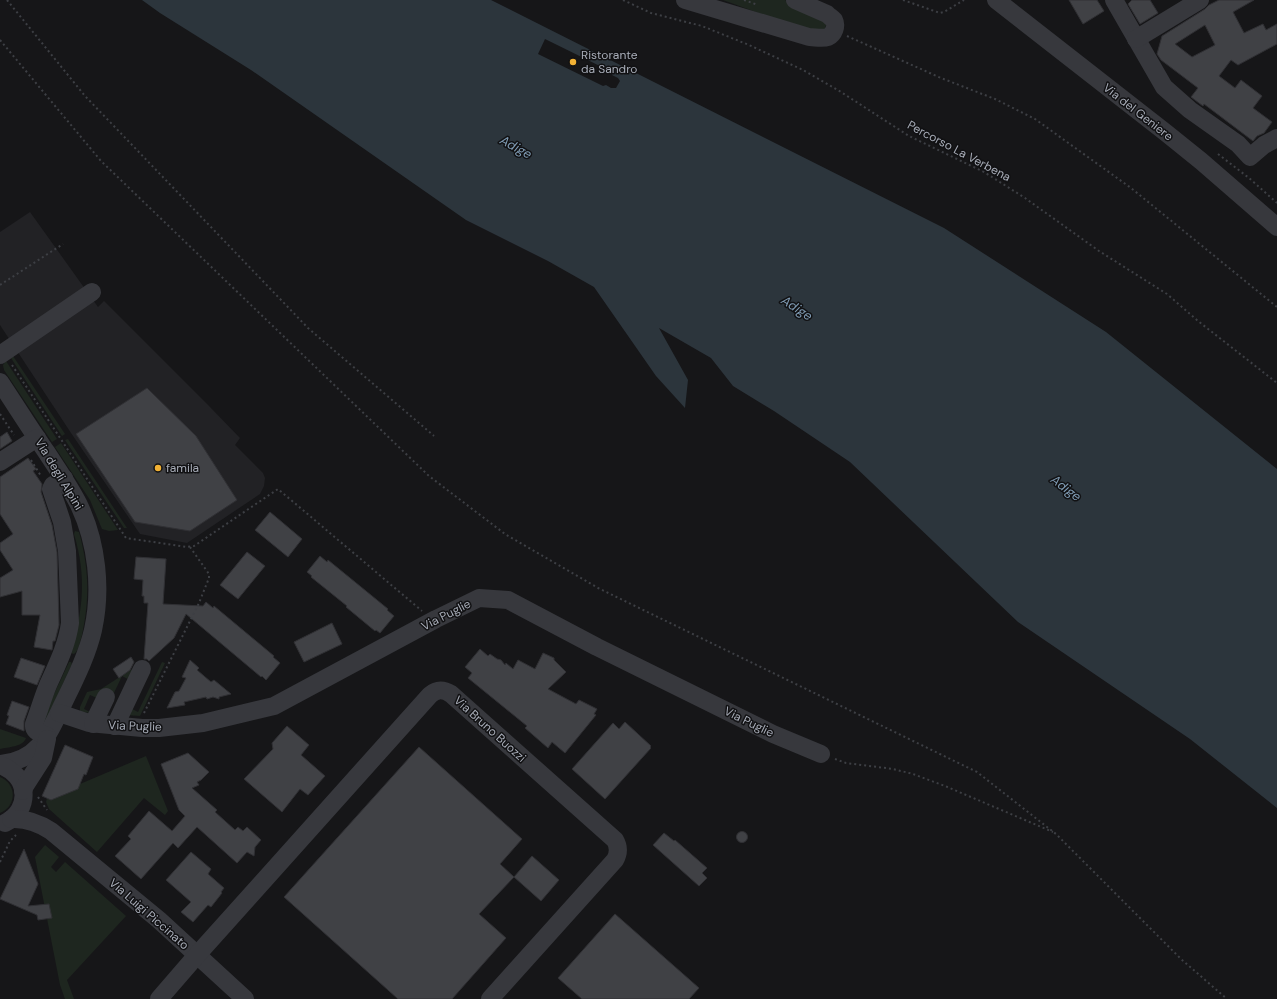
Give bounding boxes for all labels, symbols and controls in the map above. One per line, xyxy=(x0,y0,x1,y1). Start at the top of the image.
place label: Ristorante da Sandro xyxy=(581,47,638,77)
marker: Ristorante da Sandro xyxy=(568,57,578,67)
street label: Via del Geniere xyxy=(1100,80,1176,144)
street label: Percorso La Verbena xyxy=(905,117,1013,185)
water label: Adige xyxy=(496,131,535,163)
water label: Adige xyxy=(777,291,816,324)
street label: Via degli Alpini xyxy=(31,435,87,513)
place label: famila xyxy=(166,460,199,476)
marker: famila xyxy=(153,463,163,473)
water label: Adige xyxy=(1047,470,1085,505)
street label: Via Puglie xyxy=(419,596,474,634)
street label: Via Bruno Buozzi xyxy=(451,692,529,766)
street label: Via Puglie xyxy=(721,703,777,741)
street label: Via Puglie xyxy=(108,717,162,735)
street label: Via Luigi Piccinato xyxy=(106,875,192,953)

